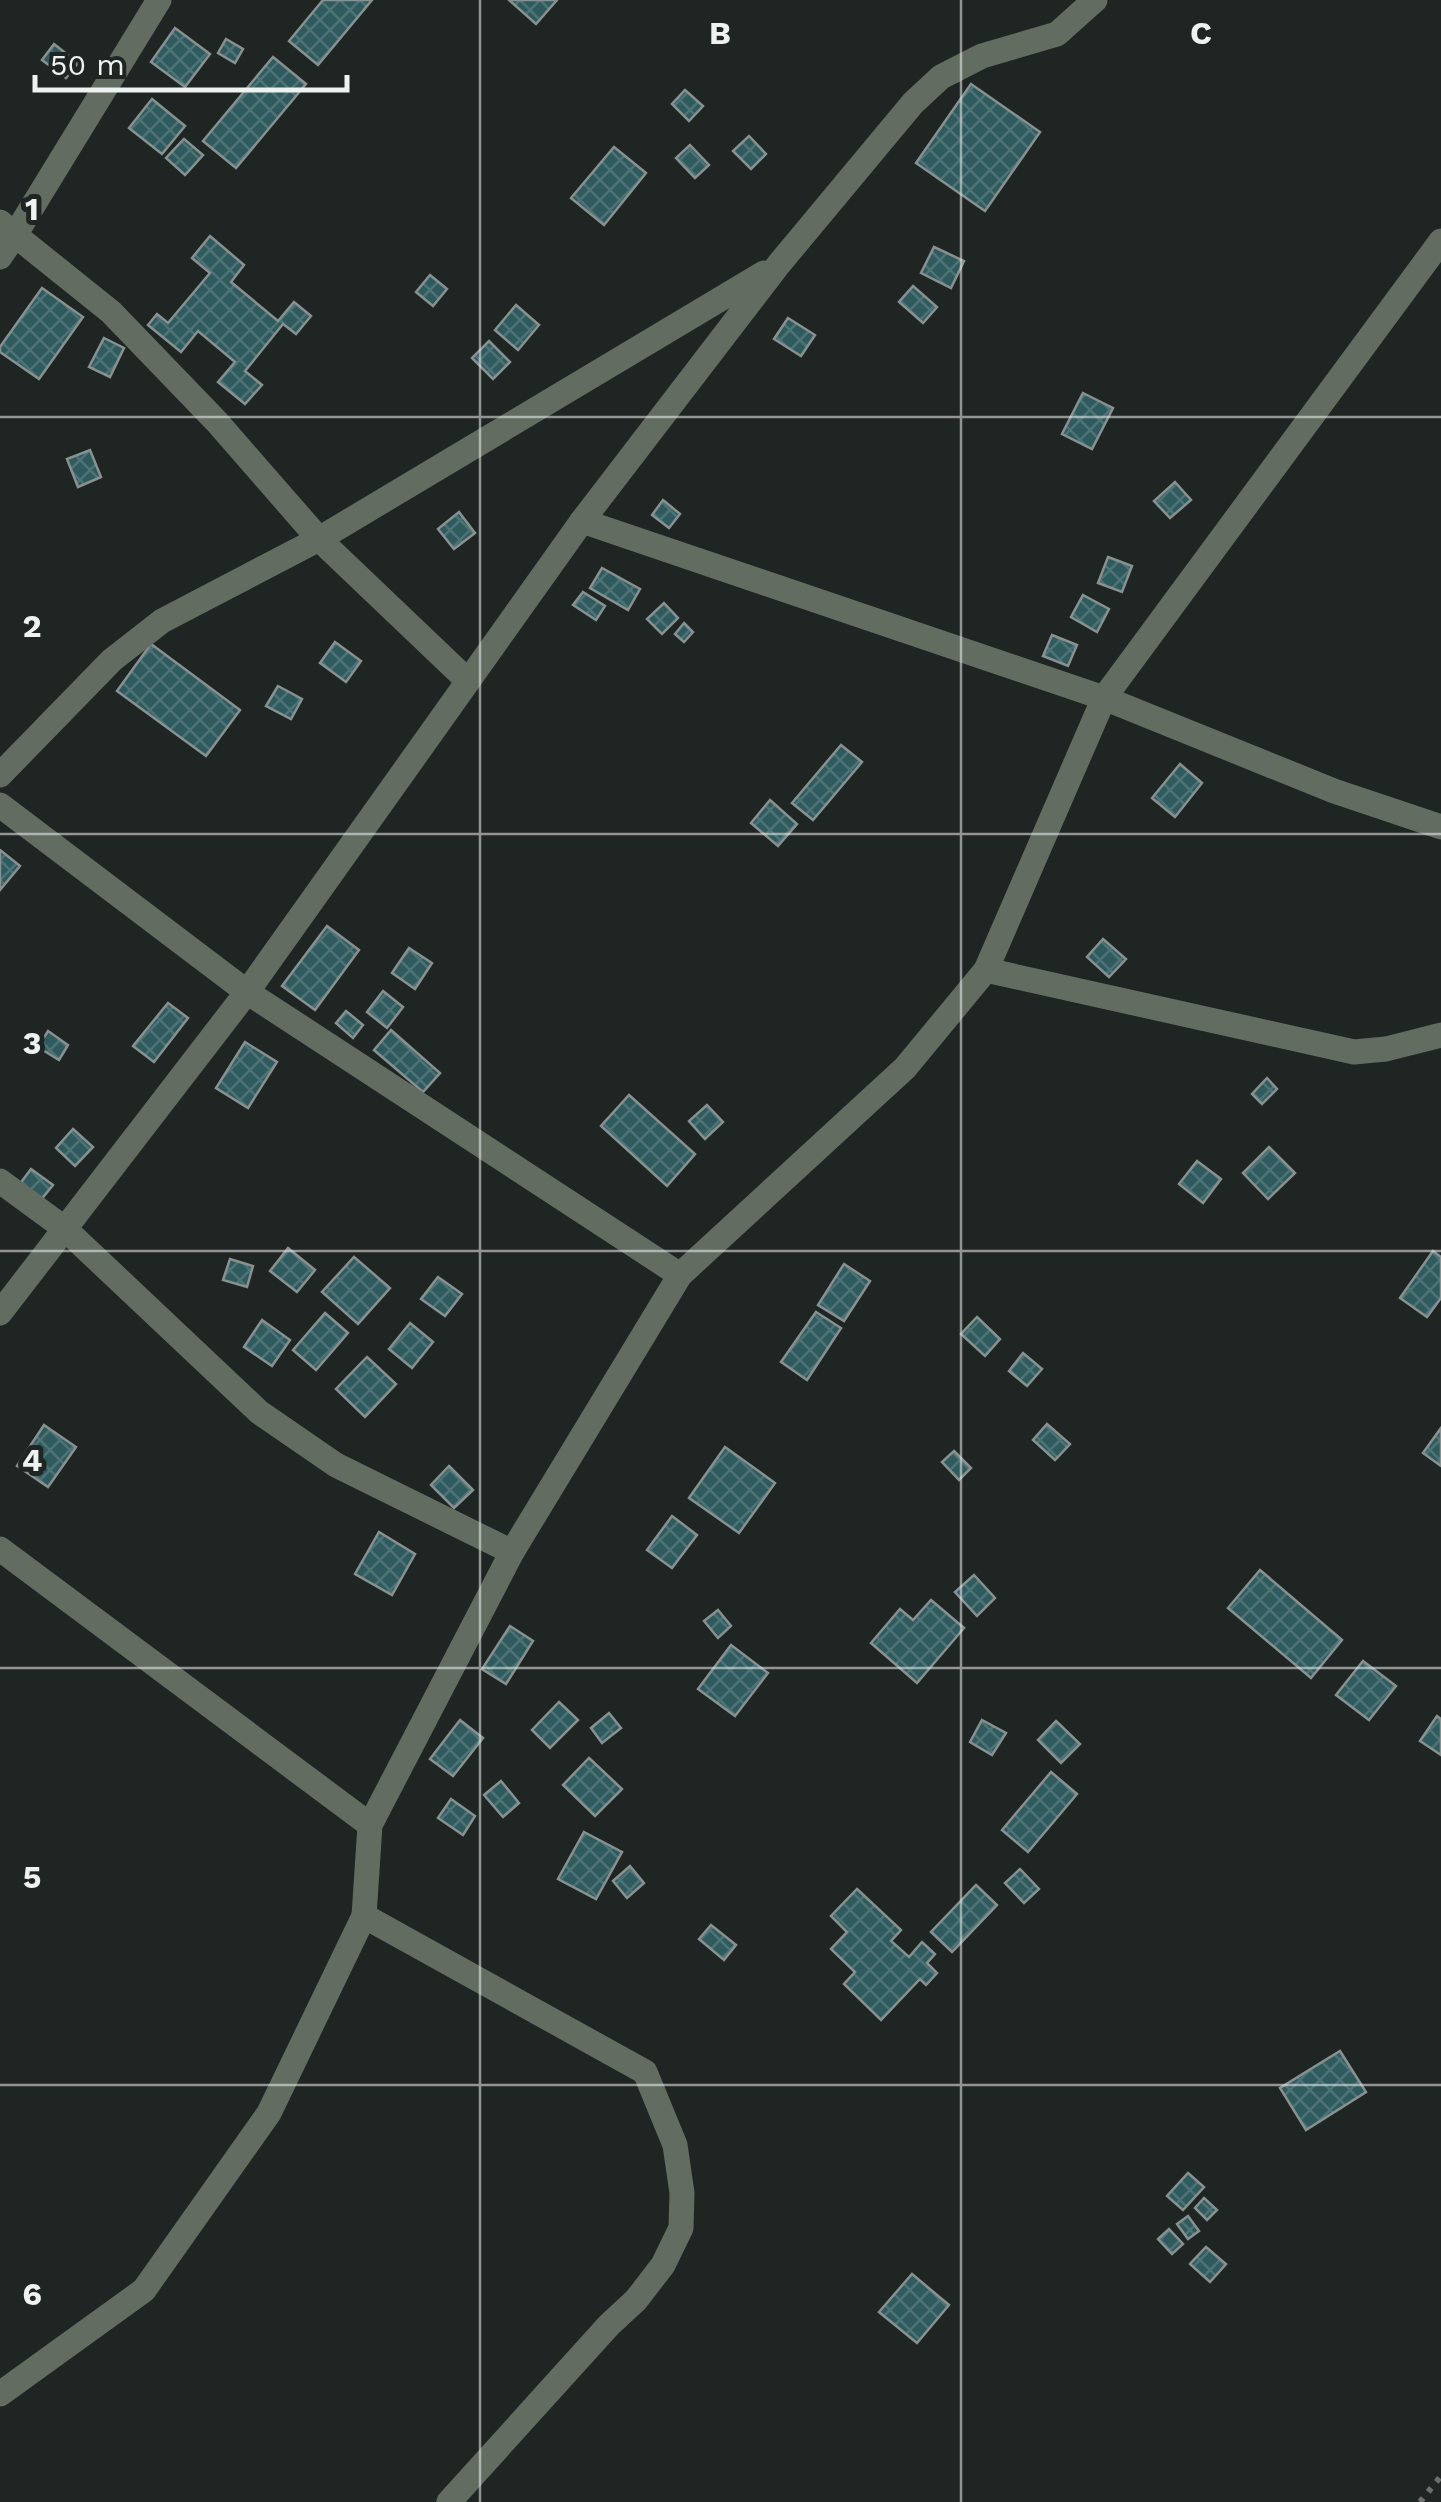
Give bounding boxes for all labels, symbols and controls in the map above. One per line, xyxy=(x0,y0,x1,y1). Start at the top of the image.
text: B xyxy=(709,14,731,52)
text: C xyxy=(1190,14,1212,52)
scale bar xyxy=(35,30,348,92)
text: 50 m xyxy=(50,47,125,82)
text: 1 xyxy=(25,190,39,228)
text: 2 xyxy=(22,607,42,645)
text: 3 xyxy=(23,1024,41,1062)
text: 4 xyxy=(22,1441,42,1479)
text: 5 xyxy=(23,1858,41,1896)
text: 6 xyxy=(22,2275,42,2313)

